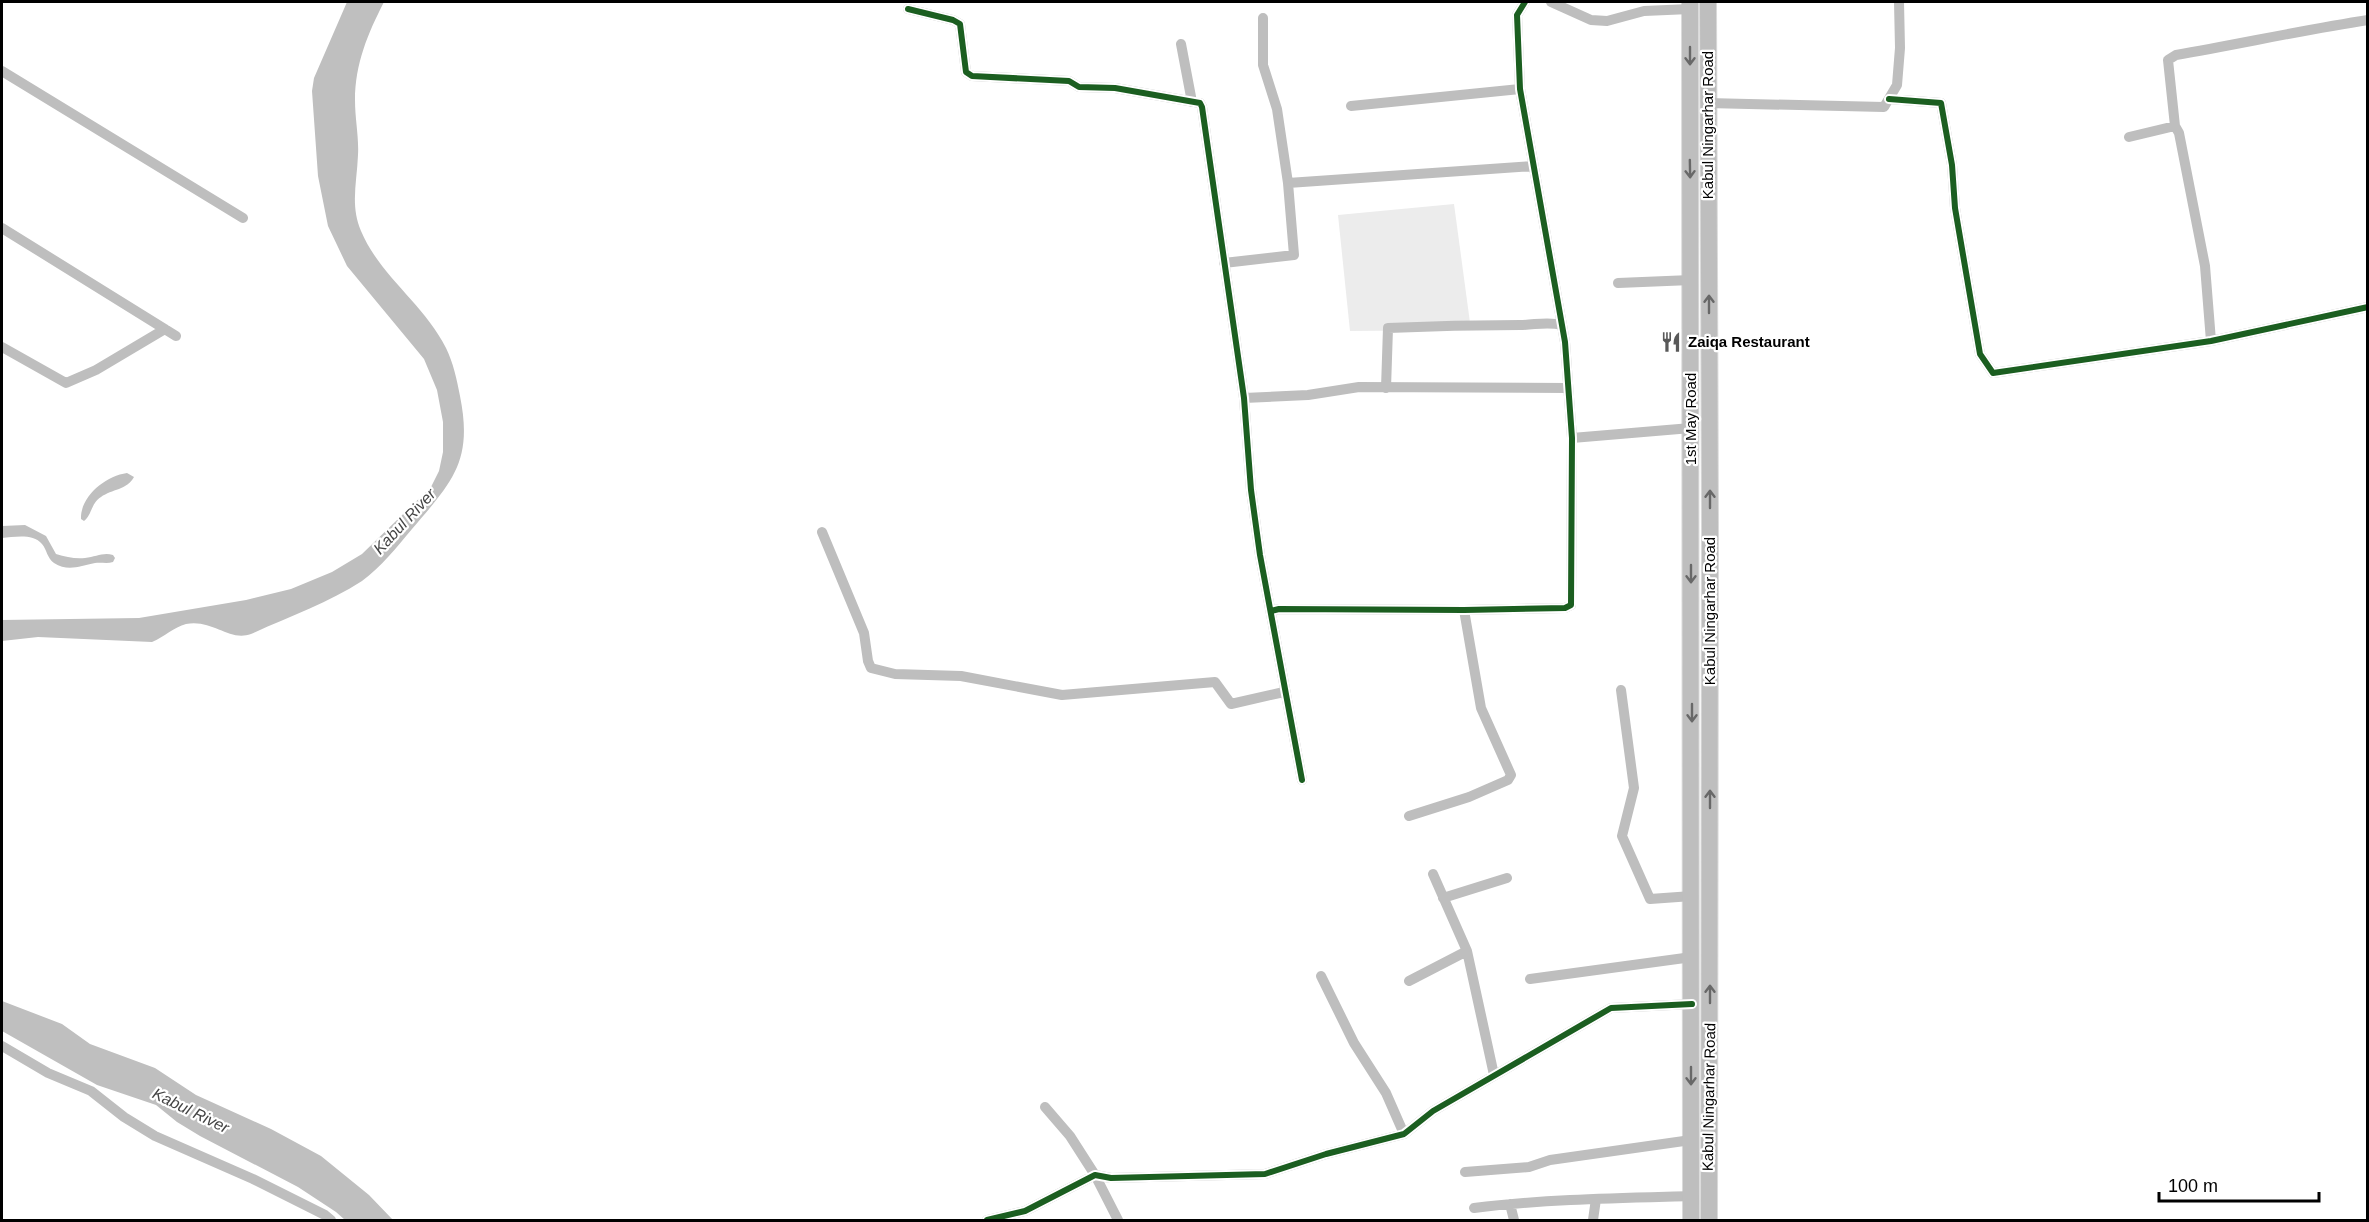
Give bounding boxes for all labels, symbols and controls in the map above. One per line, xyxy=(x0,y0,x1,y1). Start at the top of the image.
one-way arrow xyxy=(1684,46,1696,66)
street label: Kabul Ningarhar Road xyxy=(1699,51,1716,199)
one-way arrow xyxy=(1684,159,1696,179)
one-way arrow xyxy=(1703,295,1715,315)
restaurant icon: Zaiqa Restaurant xyxy=(1659,330,1683,354)
place label: Zaiqa Restaurant xyxy=(1688,333,1810,350)
street label: 1st May Road xyxy=(1682,373,1699,465)
water label: Kabul River xyxy=(370,485,439,557)
one-way arrow xyxy=(1704,490,1716,510)
street label: Kabul Ningarhar Road xyxy=(1701,537,1718,685)
one-way arrow xyxy=(1685,564,1697,584)
one-way arrow xyxy=(1686,703,1698,723)
one-way arrow xyxy=(1704,790,1716,810)
one-way arrow xyxy=(1704,985,1716,1005)
street label: Kabul Ningarhar Road xyxy=(1699,1023,1718,1171)
one-way arrow xyxy=(1685,1066,1697,1086)
water label: Kabul River xyxy=(150,1085,232,1137)
scale bar xyxy=(2159,1165,2320,1203)
text: 100 m xyxy=(2168,1176,2218,1196)

